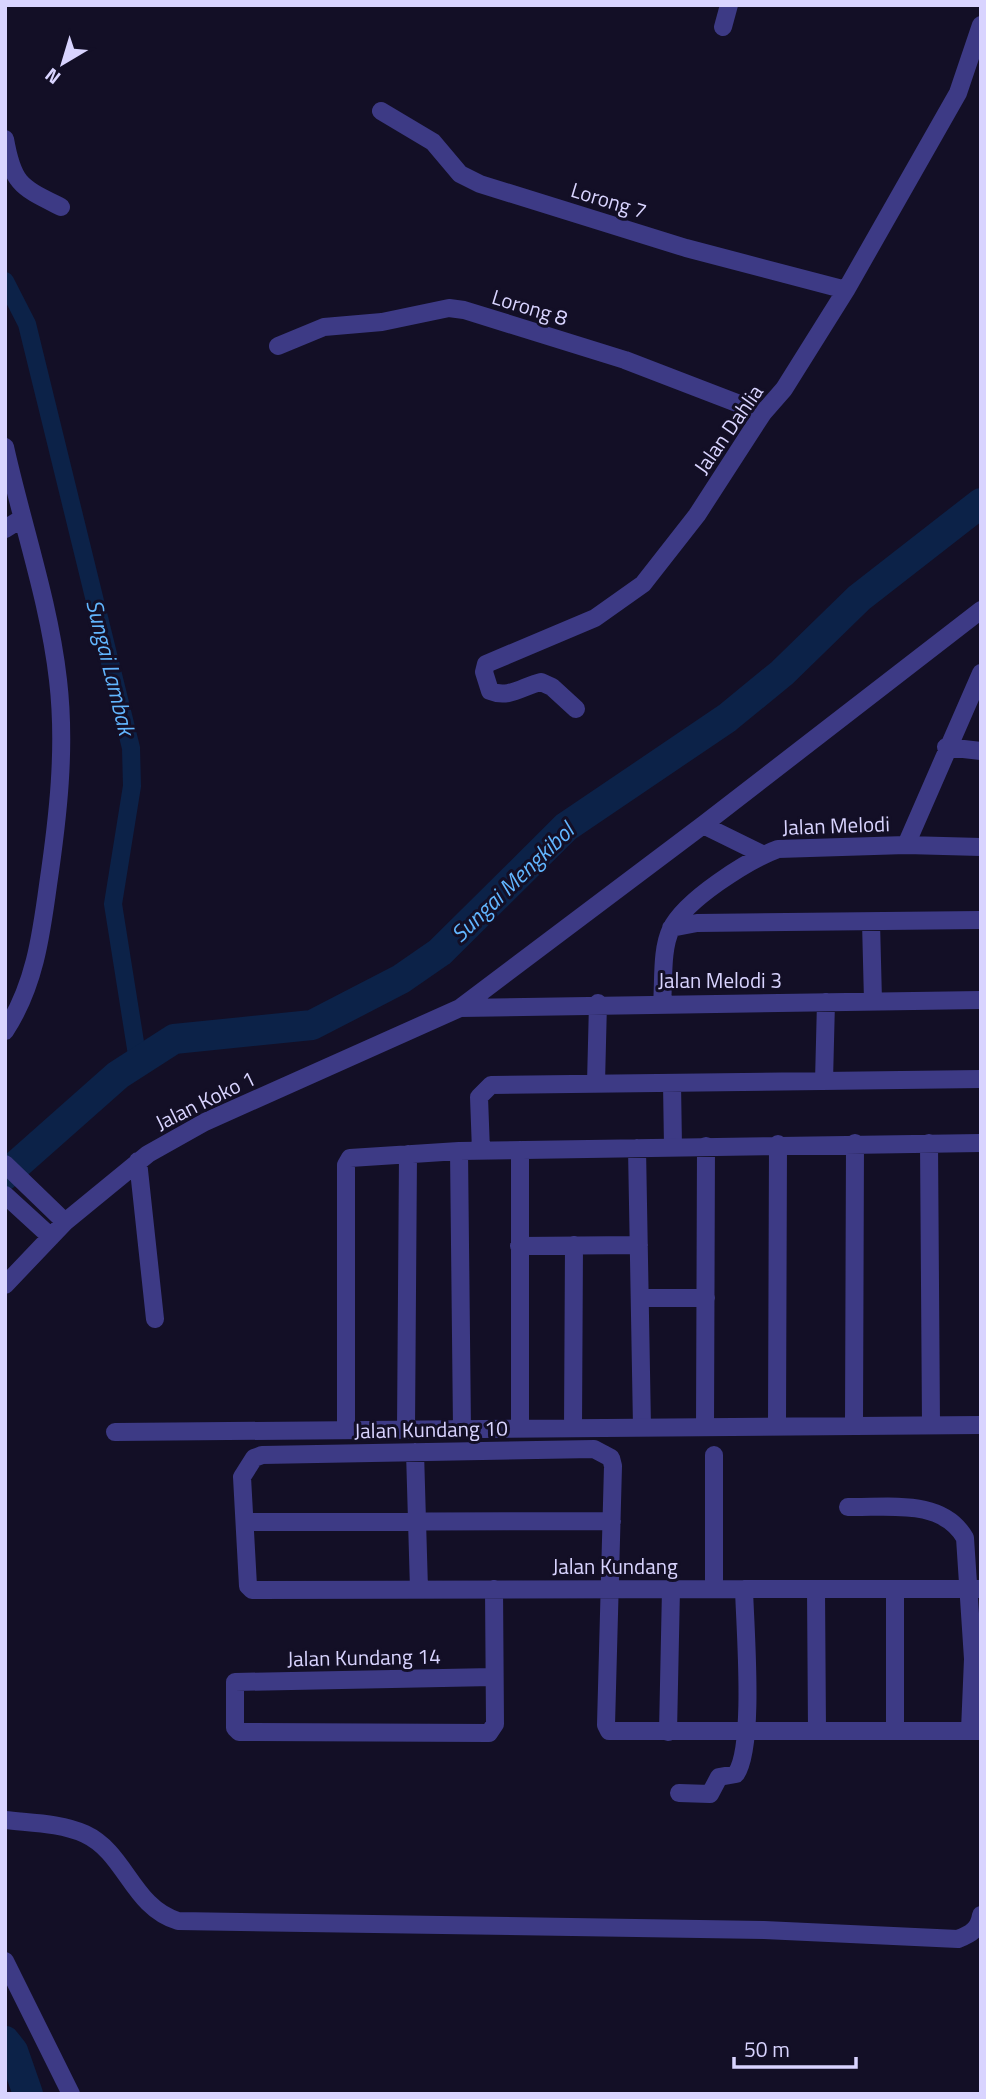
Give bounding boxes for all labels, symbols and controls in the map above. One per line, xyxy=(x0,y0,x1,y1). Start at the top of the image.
north arrow xyxy=(28,28,98,98)
text: N xyxy=(38,61,66,92)
street label: Lorong 7 xyxy=(567,173,651,227)
street label: Lorong 8 xyxy=(488,280,572,334)
street label: Jalan Dahlia xyxy=(685,377,771,480)
water label: Sungai Lambak xyxy=(77,595,145,741)
street label: Jalan Melodi xyxy=(782,807,890,843)
water label: Sungai Mengkibol xyxy=(442,812,584,950)
street label: Jalan Melodi 3 xyxy=(658,964,782,996)
street label: Jalan Koko 1 xyxy=(150,1062,260,1138)
street label: Jalan Kundang 10 xyxy=(354,1412,508,1446)
street label: Jalan Kundang xyxy=(552,1550,678,1582)
street label: Jalan Kundang 14 xyxy=(287,1640,441,1674)
scale bar xyxy=(734,2025,856,2070)
text: 50 m xyxy=(744,2033,790,2065)

